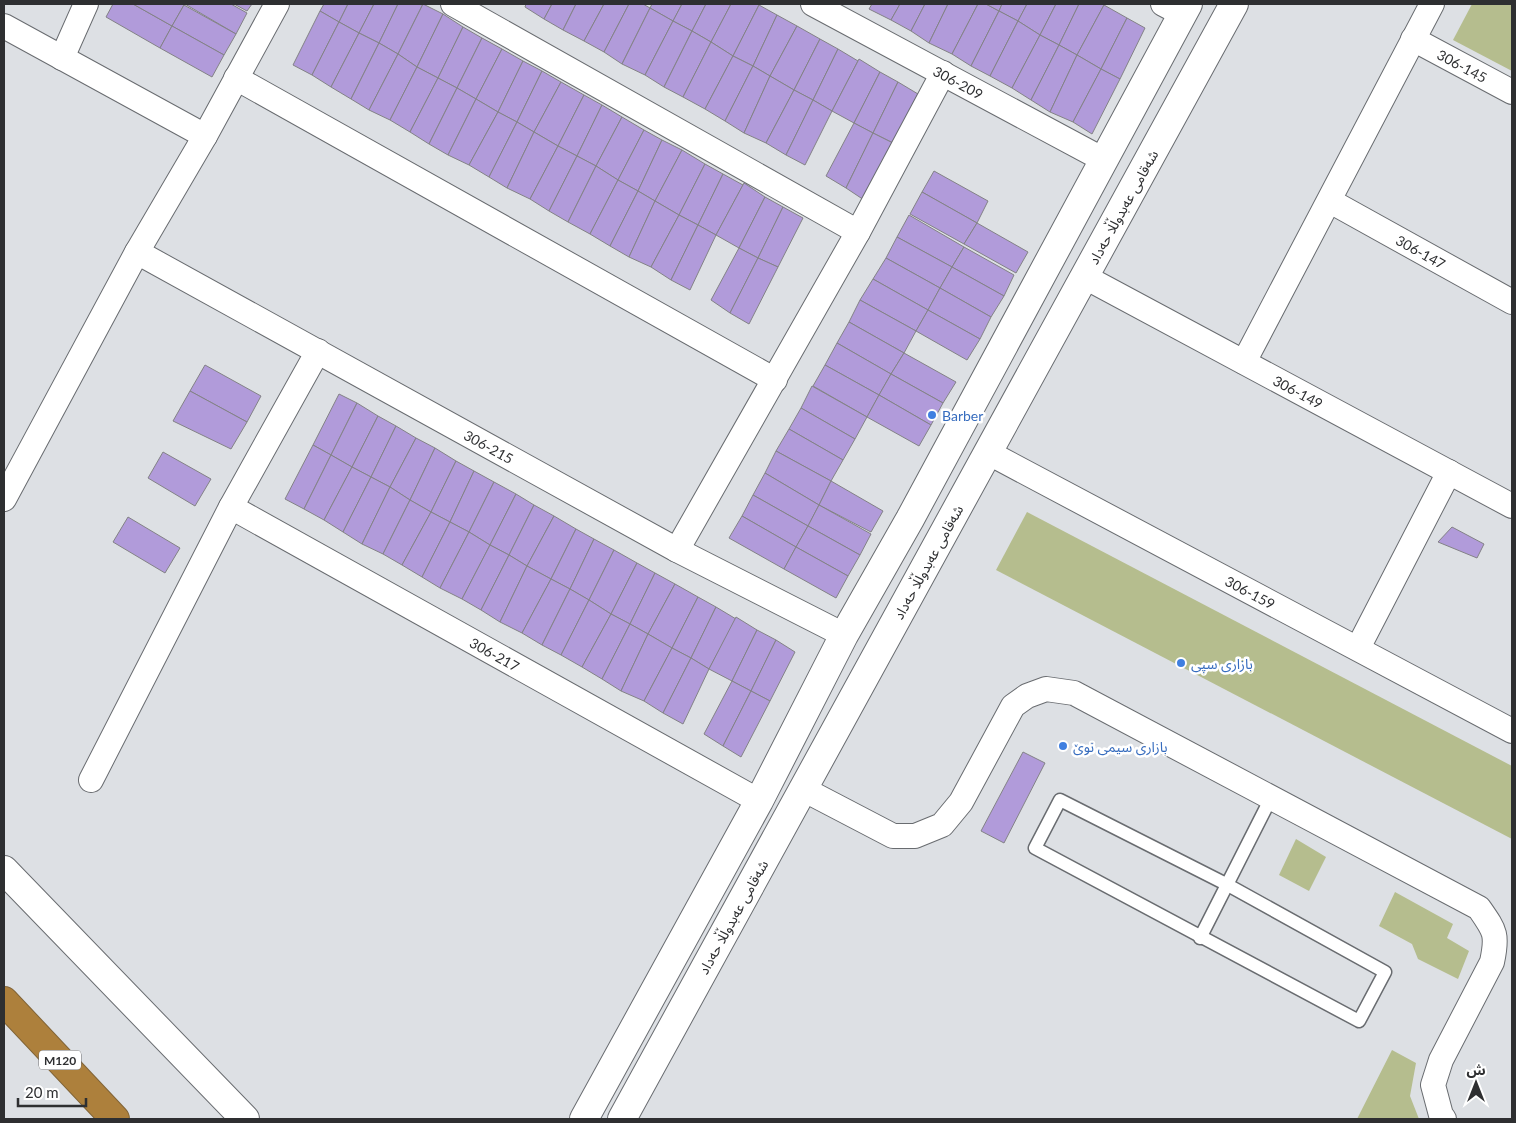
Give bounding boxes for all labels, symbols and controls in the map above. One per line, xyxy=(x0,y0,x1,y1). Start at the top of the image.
street label: 306-145 xyxy=(1435,45,1490,86)
street label: 306-209 xyxy=(931,62,986,102)
street label: شەقامی عەبدوڵڵا حەداد xyxy=(1084,146,1162,268)
street label: 306-147 xyxy=(1393,231,1449,272)
street label: 306-149 xyxy=(1270,371,1326,412)
place label: Barber xyxy=(942,407,983,424)
marker: Barber xyxy=(926,409,938,421)
street label: 306-215 xyxy=(461,426,517,467)
street label: شەقامی عەبدوڵڵا حەداد xyxy=(889,501,967,623)
street label: 306-159 xyxy=(1223,572,1278,612)
street label: 306-217 xyxy=(467,633,523,674)
place label: بازاری سپی xyxy=(1191,655,1253,674)
marker: بازاری سپی xyxy=(1175,657,1187,669)
place label: بازاری سیمی نوێ xyxy=(1073,738,1168,756)
marker: بازاری سیمی نوێ xyxy=(1057,740,1069,752)
street label: شەقامی عەبدوڵڵا حەداد xyxy=(694,856,772,978)
road number: M120 xyxy=(39,1050,81,1070)
north arrow xyxy=(1451,1058,1501,1108)
text: ش xyxy=(1466,1061,1486,1078)
scale bar xyxy=(18,1076,85,1108)
text: 20 m xyxy=(25,1083,59,1101)

